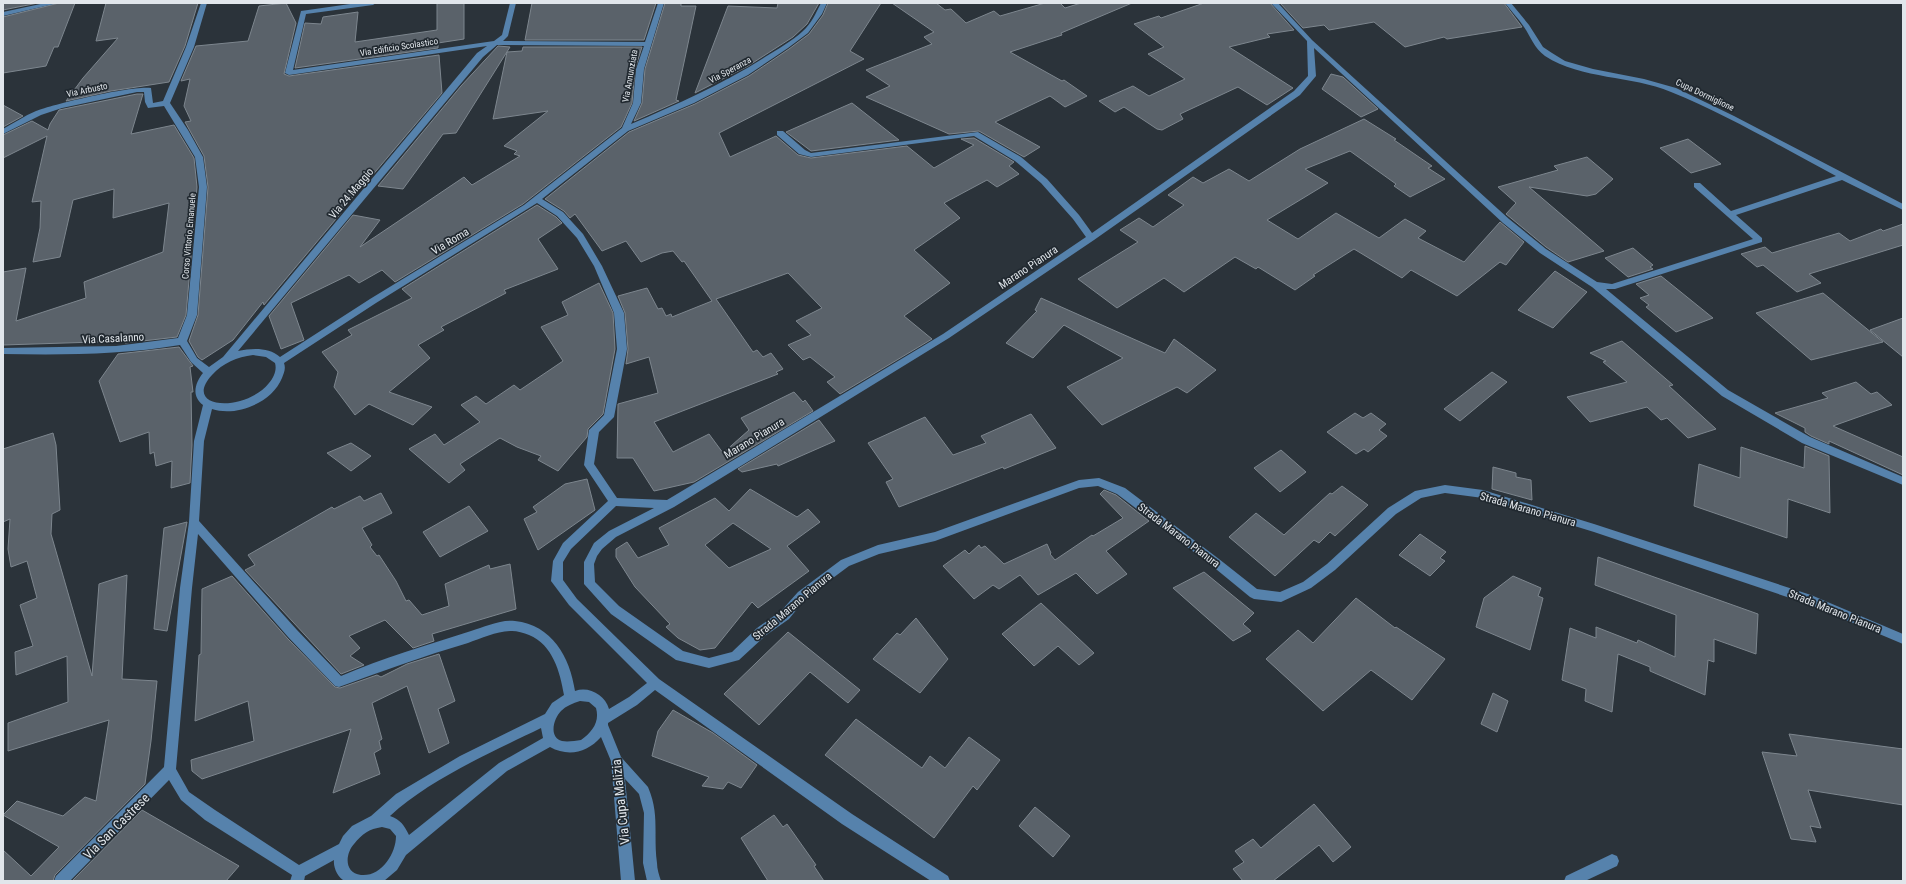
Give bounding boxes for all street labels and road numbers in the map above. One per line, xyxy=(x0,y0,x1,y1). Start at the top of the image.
street label: Via Edificio Scolastico xyxy=(359,36,439,58)
street label: Via Annunziata xyxy=(620,49,640,103)
street label: Via Speranza xyxy=(707,55,753,85)
street label: Cupa Dormiglione xyxy=(1674,77,1736,113)
street label: Via Arbusto xyxy=(66,81,109,99)
street label: Via 24 Maggio xyxy=(326,165,377,221)
street label: Corso Vittorio Emanuele xyxy=(180,193,198,279)
street label: Via Roma xyxy=(429,225,471,258)
street label: Marano Pianura xyxy=(996,243,1060,292)
street label: Via Casalanno xyxy=(82,330,145,347)
street label: Marano Pianura xyxy=(722,415,787,462)
street label: Strada Marano Pianura xyxy=(1479,490,1577,529)
street label: Strada Marano Pianura xyxy=(1135,500,1222,570)
street label: Strada Marano Pianura xyxy=(750,570,834,643)
street label: Strada Marano Pianura xyxy=(1787,587,1883,636)
street label: Via Cupa Malizia xyxy=(609,759,632,845)
street label: Via San Castrese xyxy=(80,790,152,862)

